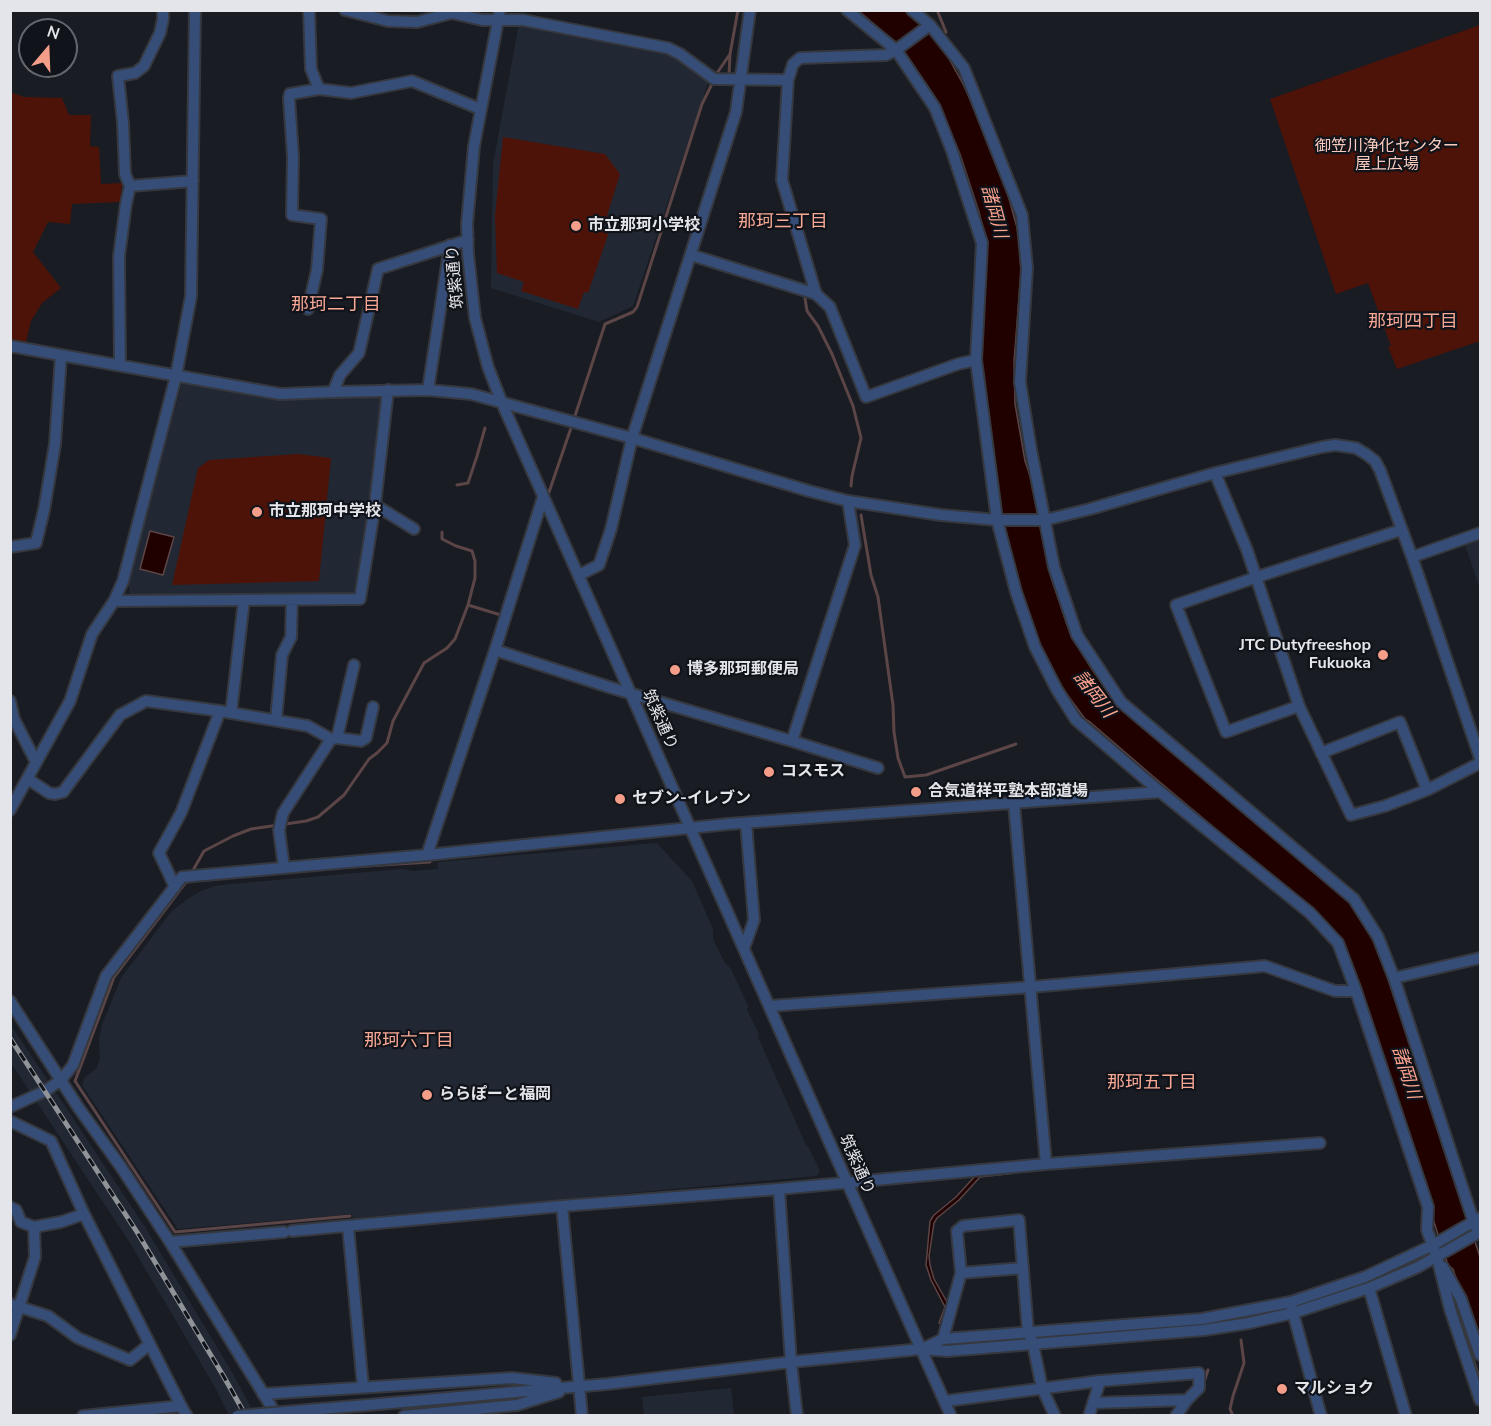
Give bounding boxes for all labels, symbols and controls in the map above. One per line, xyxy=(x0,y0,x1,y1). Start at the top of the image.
north arrow xyxy=(18,18,78,78)
text: N xyxy=(44,21,62,45)
park label: 御笠川浄化センター 屋上広場 xyxy=(1315,137,1459,175)
water label: 諸岡川 xyxy=(976,183,1010,241)
district label: 那珂三丁目 xyxy=(738,212,828,234)
place label: 市立那珂小学校 xyxy=(588,216,700,236)
marker: 市立那珂小学校 xyxy=(569,219,583,233)
street label: 筑紫通り xyxy=(444,244,468,310)
district label: 那珂二丁目 xyxy=(291,295,381,317)
district label: 那珂四丁目 xyxy=(1368,312,1458,334)
place label: 市立那珂中学校 xyxy=(269,502,381,522)
marker: 市立那珂中学校 xyxy=(250,505,264,519)
place label: JTC Dutyfreeshop Fukuoka xyxy=(1239,636,1371,674)
marker: JTC Dutyfreeshop Fukuoka xyxy=(1376,648,1390,662)
place label: 博多那珂郵便局 xyxy=(687,660,799,680)
marker: 博多那珂郵便局 xyxy=(668,663,682,677)
water label: 諸岡川 xyxy=(1068,667,1118,723)
street label: 筑紫通り xyxy=(637,687,681,753)
place label: コスモス xyxy=(781,762,845,782)
marker: コスモス xyxy=(762,765,776,779)
place label: 合気道祥平塾本部道場 xyxy=(928,782,1088,802)
marker: 合気道祥平塾本部道場 xyxy=(909,785,923,799)
place label: セブン-イレブン xyxy=(632,789,751,809)
marker: セブン-イレブン xyxy=(613,792,627,806)
district label: 那珂六丁目 xyxy=(364,1031,454,1053)
water label: 諸岡川 xyxy=(1386,1044,1424,1102)
district label: 那珂五丁目 xyxy=(1107,1073,1197,1095)
place label: ららぽーと福岡 xyxy=(439,1085,551,1105)
marker: ららぽーと福岡 xyxy=(420,1088,434,1102)
street label: 筑紫通り xyxy=(834,1132,878,1198)
place label: マルショク xyxy=(1294,1379,1374,1399)
marker: マルショク xyxy=(1275,1382,1289,1396)

